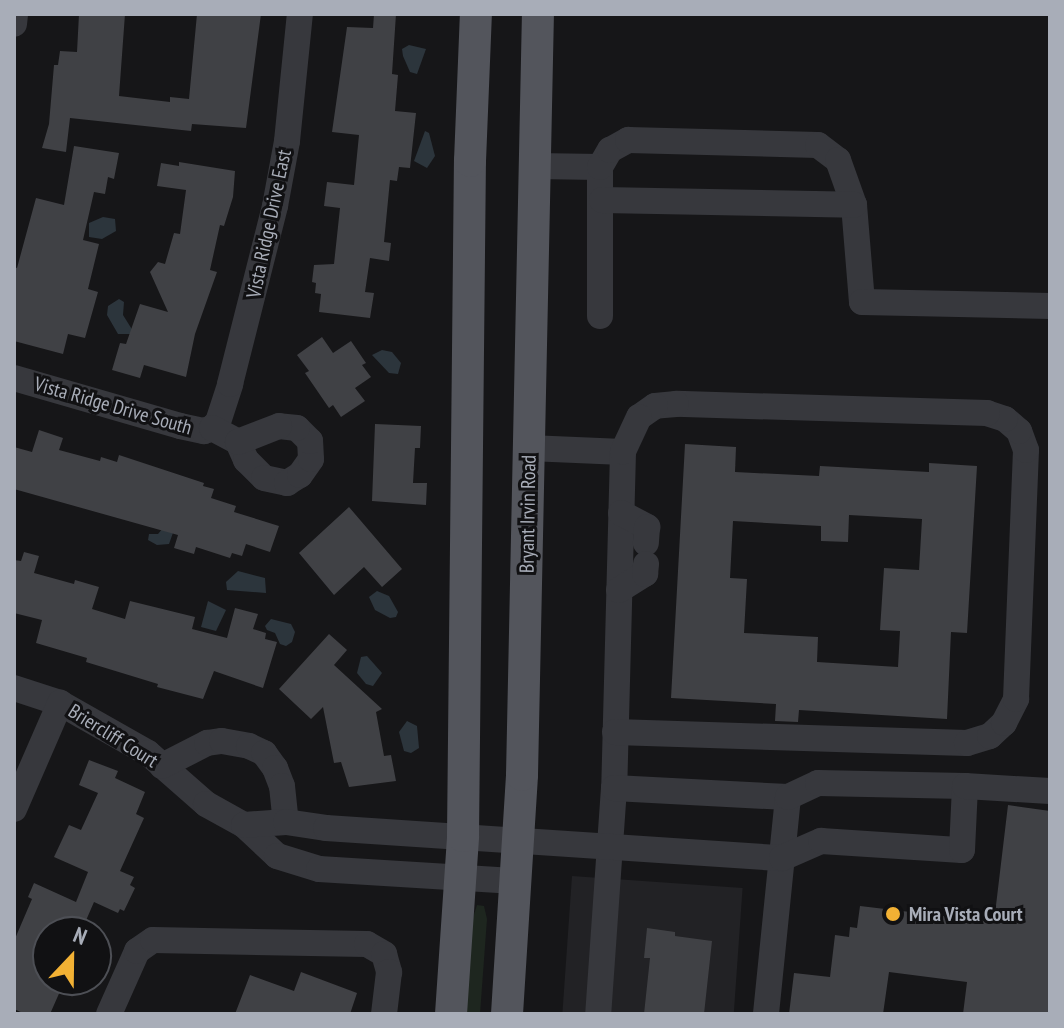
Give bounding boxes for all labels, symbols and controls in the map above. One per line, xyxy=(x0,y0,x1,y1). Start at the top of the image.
street label: Vista Ridge Drive East xyxy=(242,148,296,300)
street label: Vista Ridge Drive South xyxy=(32,372,194,440)
street label: Bryant Irvin Road xyxy=(515,455,541,573)
street label: Briercliff Court xyxy=(64,699,162,773)
place label: Mira Vista Court xyxy=(909,902,1023,926)
marker: Mira Vista Court xyxy=(884,905,902,923)
north arrow xyxy=(32,916,112,996)
text: N xyxy=(69,920,91,951)

